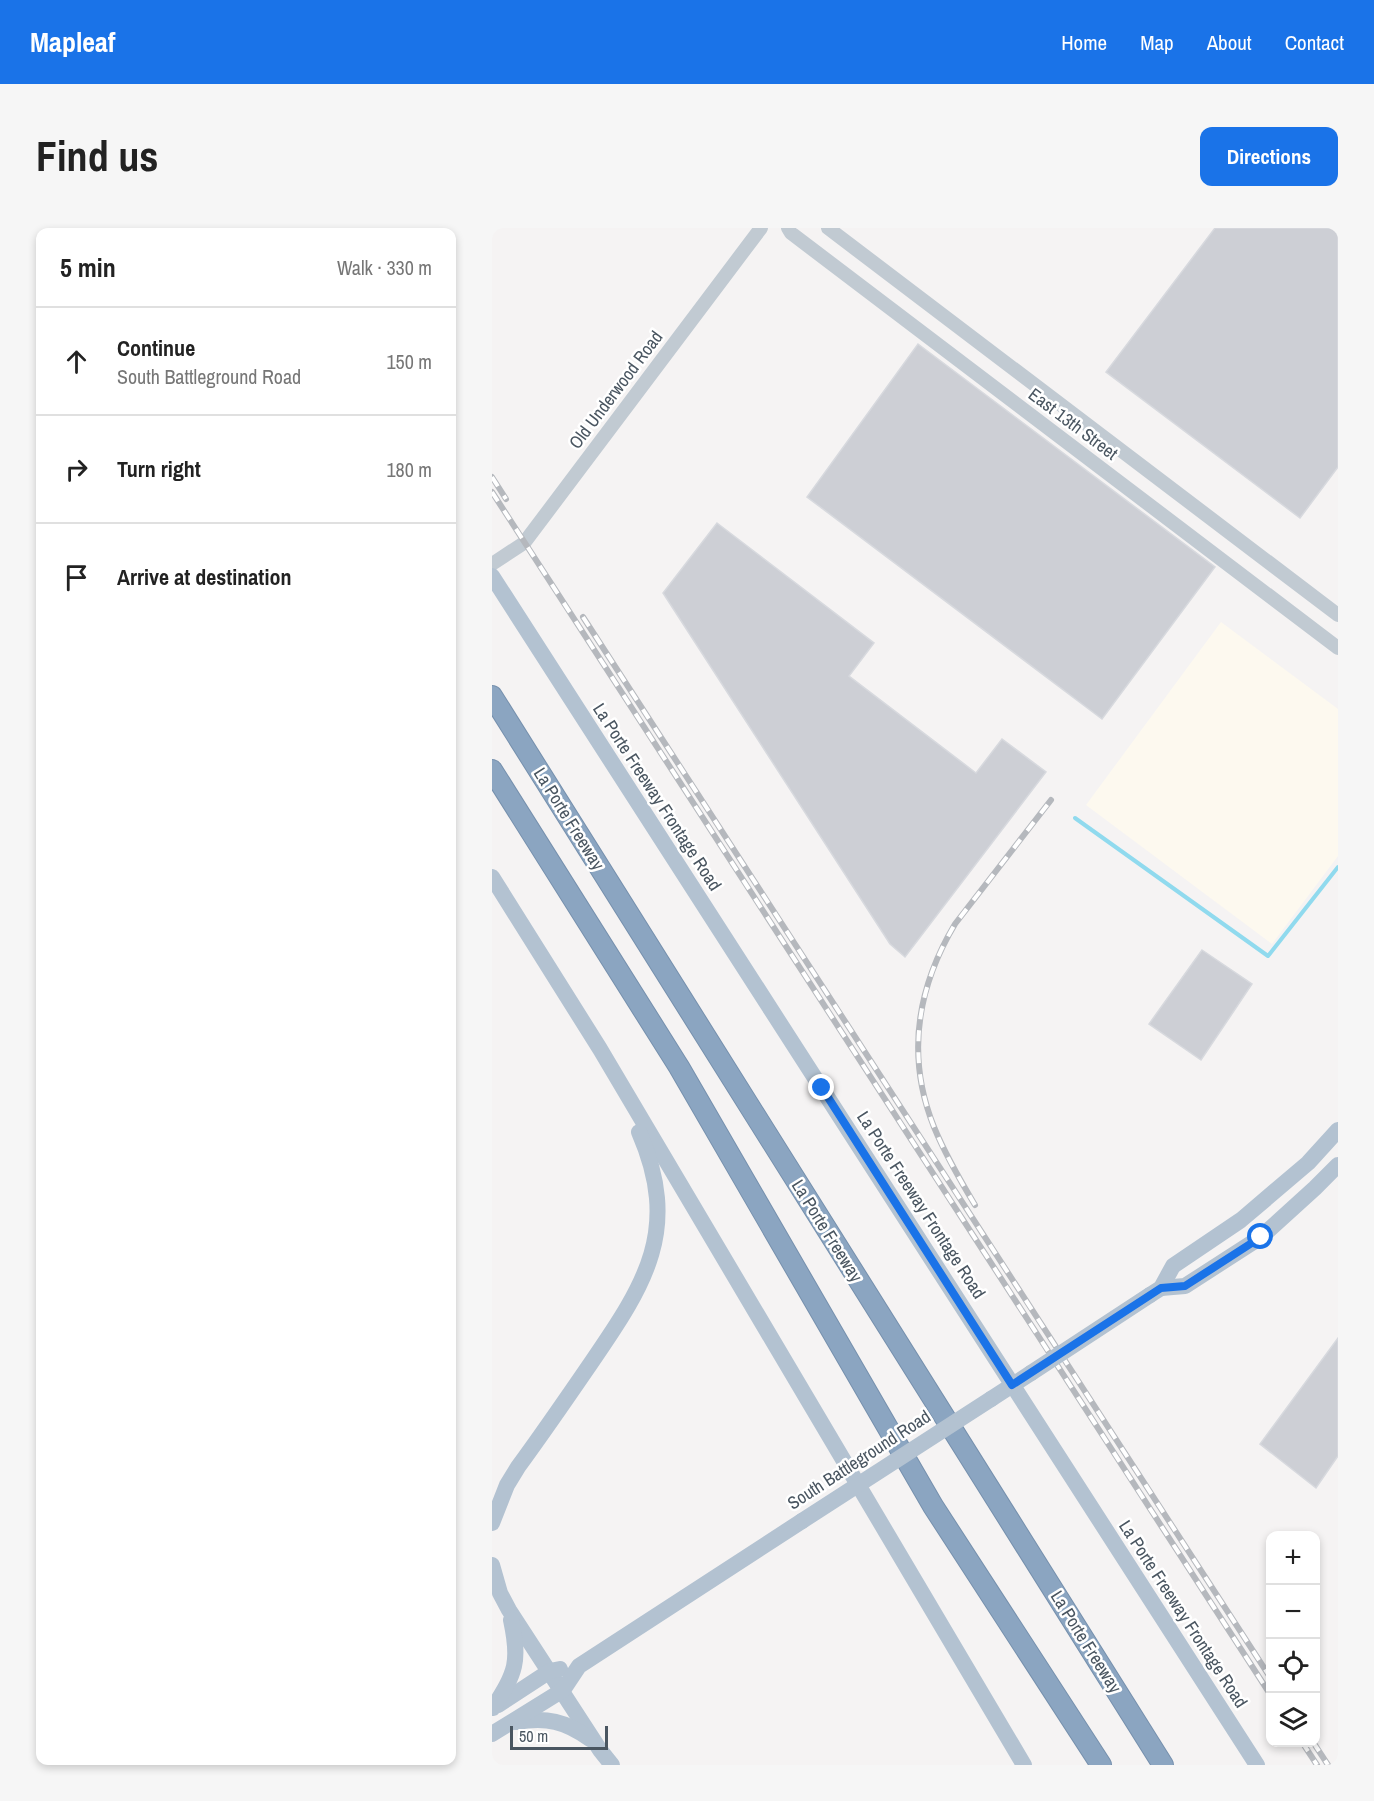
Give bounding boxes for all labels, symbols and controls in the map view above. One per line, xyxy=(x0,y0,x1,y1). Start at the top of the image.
text: Mapleaf xyxy=(30,23,115,61)
text: Home xyxy=(1061,28,1107,57)
text: Map xyxy=(1140,28,1174,57)
text: About xyxy=(1207,28,1252,57)
text: Contact xyxy=(1285,28,1344,57)
button: Directions xyxy=(1200,127,1338,186)
text: Find us xyxy=(36,128,158,184)
text: 5 min xyxy=(60,250,116,285)
text: Walk · 330 m xyxy=(337,254,432,281)
street label: Old Underwood Road xyxy=(563,325,668,454)
text: Continue xyxy=(117,333,195,363)
icon: ahead xyxy=(60,345,93,378)
text: 150 m xyxy=(386,348,432,375)
text: South Battleground Road xyxy=(117,363,301,390)
street label: East 13th Street xyxy=(1024,382,1123,465)
icon: right xyxy=(60,453,93,486)
text: Turn right xyxy=(117,454,201,484)
text: 180 m xyxy=(386,456,432,483)
icon: arrive xyxy=(60,561,93,594)
text: Arrive at destination xyxy=(117,562,291,592)
street label: La Porte Freeway Frontage Road xyxy=(587,698,728,895)
street label: La Porte Freeway xyxy=(528,763,611,875)
route end xyxy=(808,1074,834,1100)
street label: La Porte Freeway Frontage Road xyxy=(851,1106,992,1303)
street label: La Porte Freeway xyxy=(786,1175,869,1287)
route start xyxy=(1247,1223,1273,1249)
street label: South Battleground Road xyxy=(782,1404,935,1515)
street label: La Porte Freeway Frontage Road xyxy=(1113,1515,1254,1712)
map controls xyxy=(1266,1531,1320,1747)
button: + xyxy=(1266,1531,1320,1585)
button: − xyxy=(1266,1585,1320,1639)
street label: La Porte Freeway xyxy=(1045,1586,1128,1698)
button: locate xyxy=(1266,1639,1320,1693)
button: layers xyxy=(1266,1693,1320,1747)
scale bar xyxy=(510,1723,608,1750)
text: 50 m xyxy=(519,1725,548,1747)

